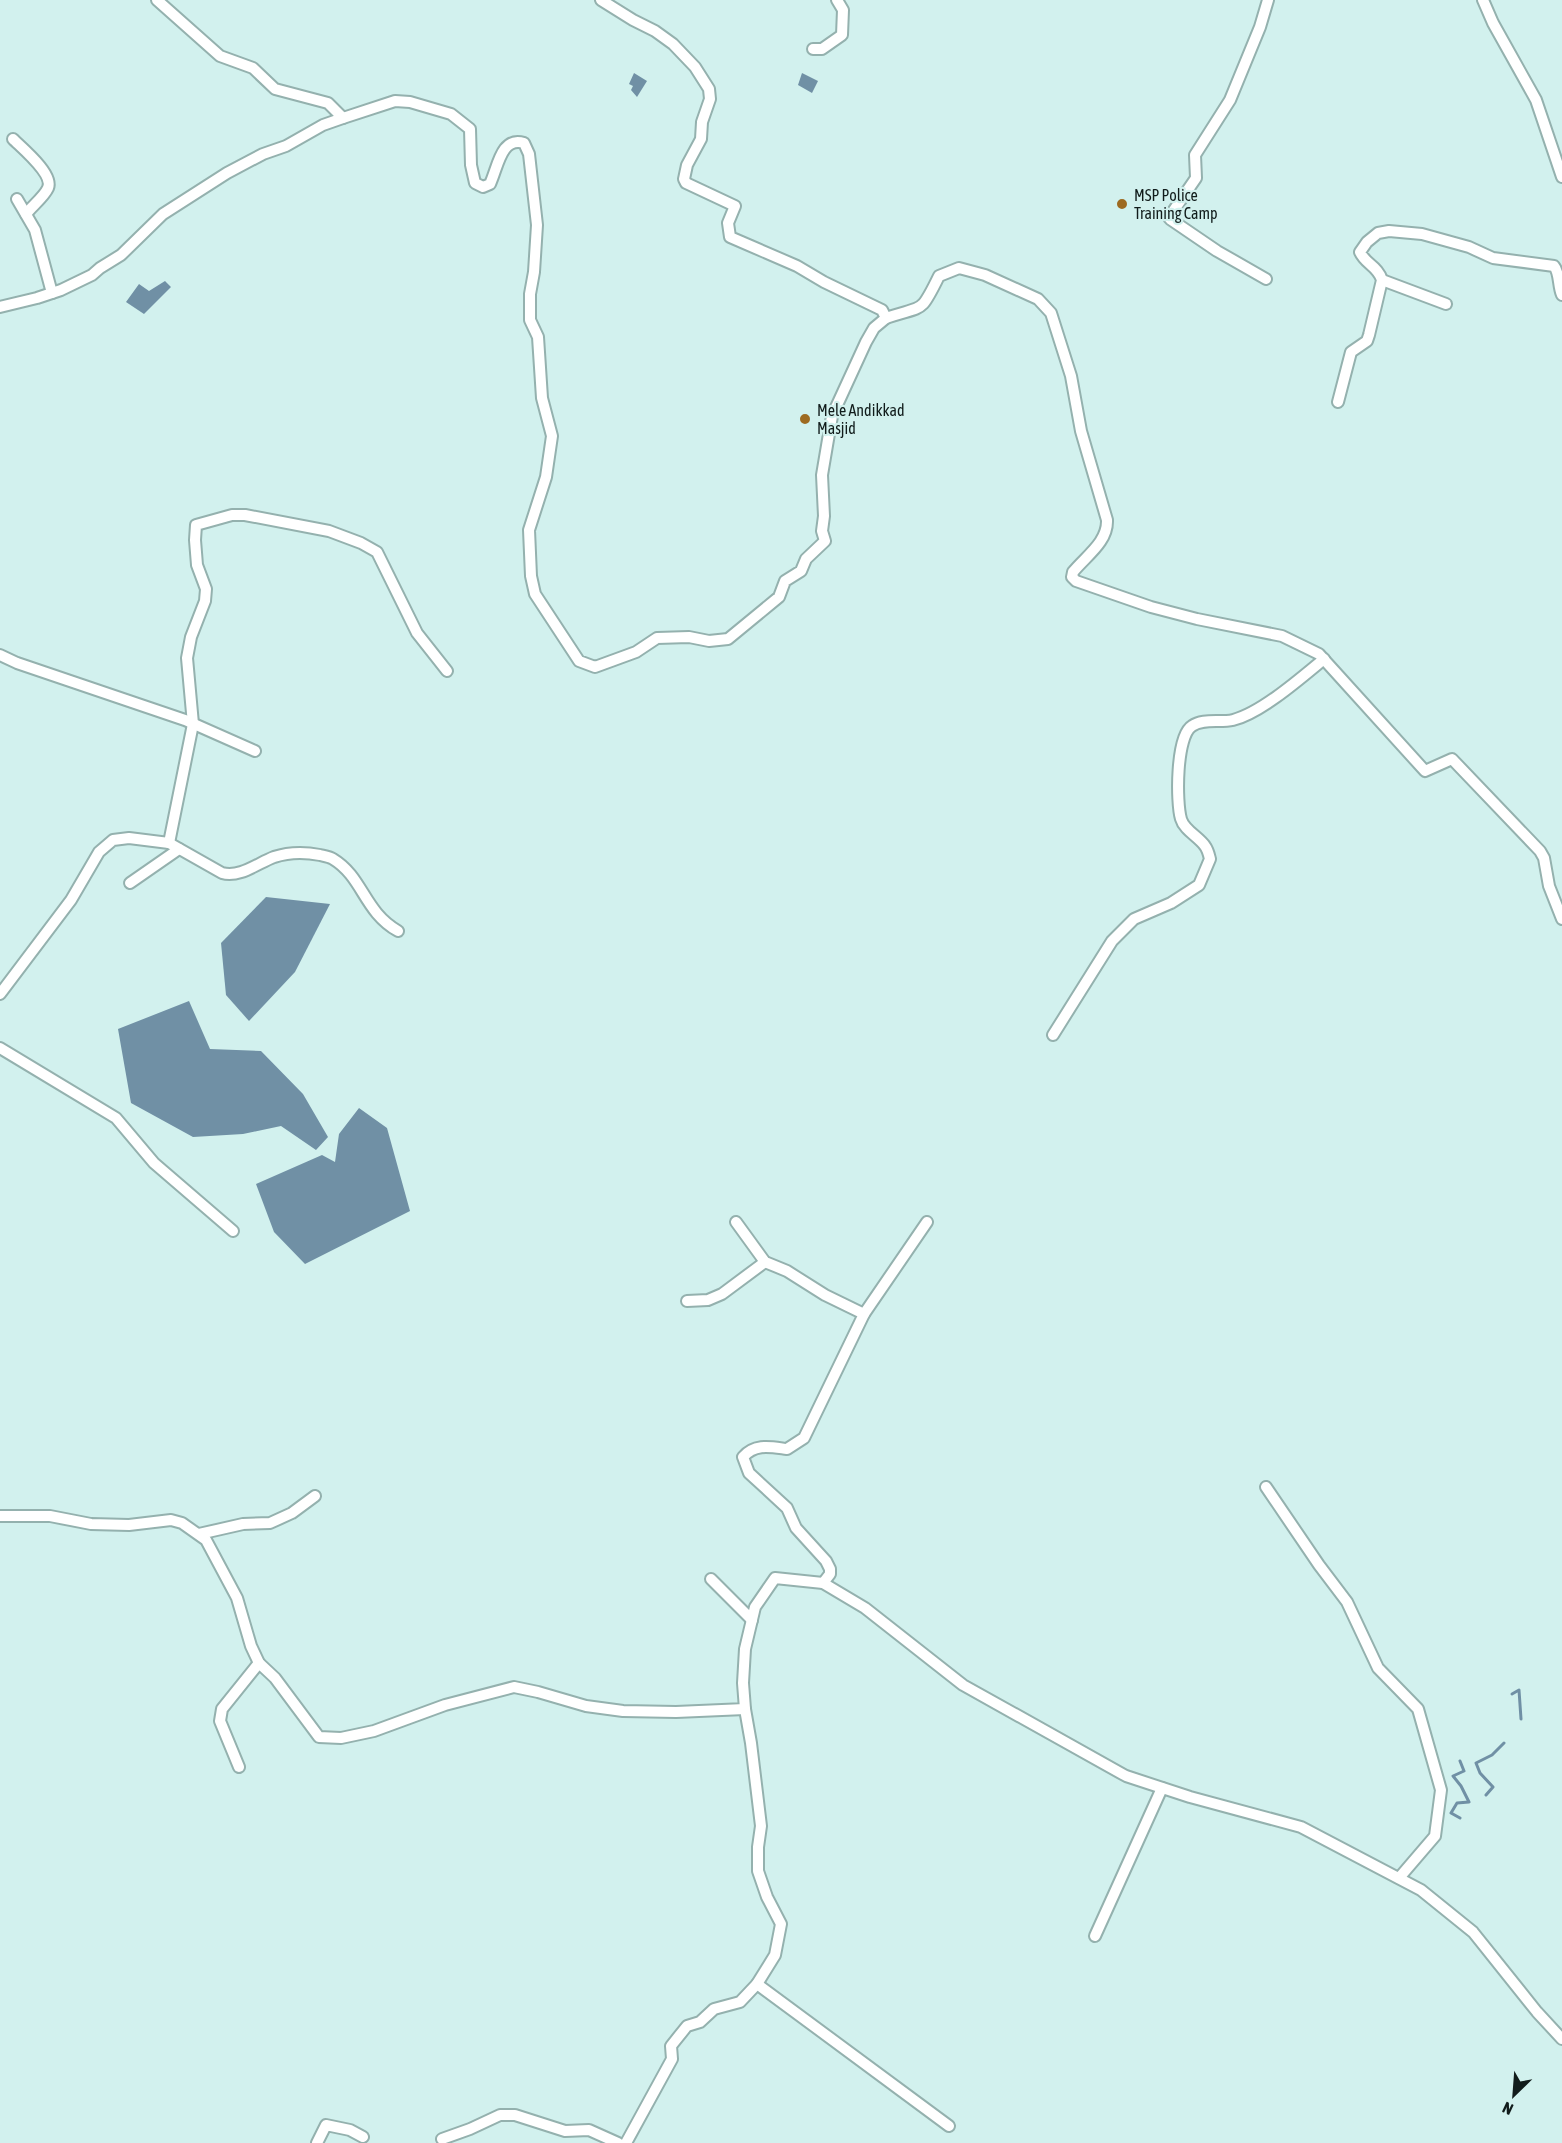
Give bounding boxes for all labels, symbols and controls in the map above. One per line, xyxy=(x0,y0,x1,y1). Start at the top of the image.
place label: MSP Police Training Camp xyxy=(1134,186,1218,223)
marker: MSP Police Training Camp xyxy=(1115,197,1129,211)
place label: Mele Andikkad Masjid xyxy=(817,401,905,438)
marker: Mele Andikkad Masjid xyxy=(798,412,812,426)
north arrow xyxy=(1484,2065,1544,2125)
text: N xyxy=(1500,2098,1516,2119)

